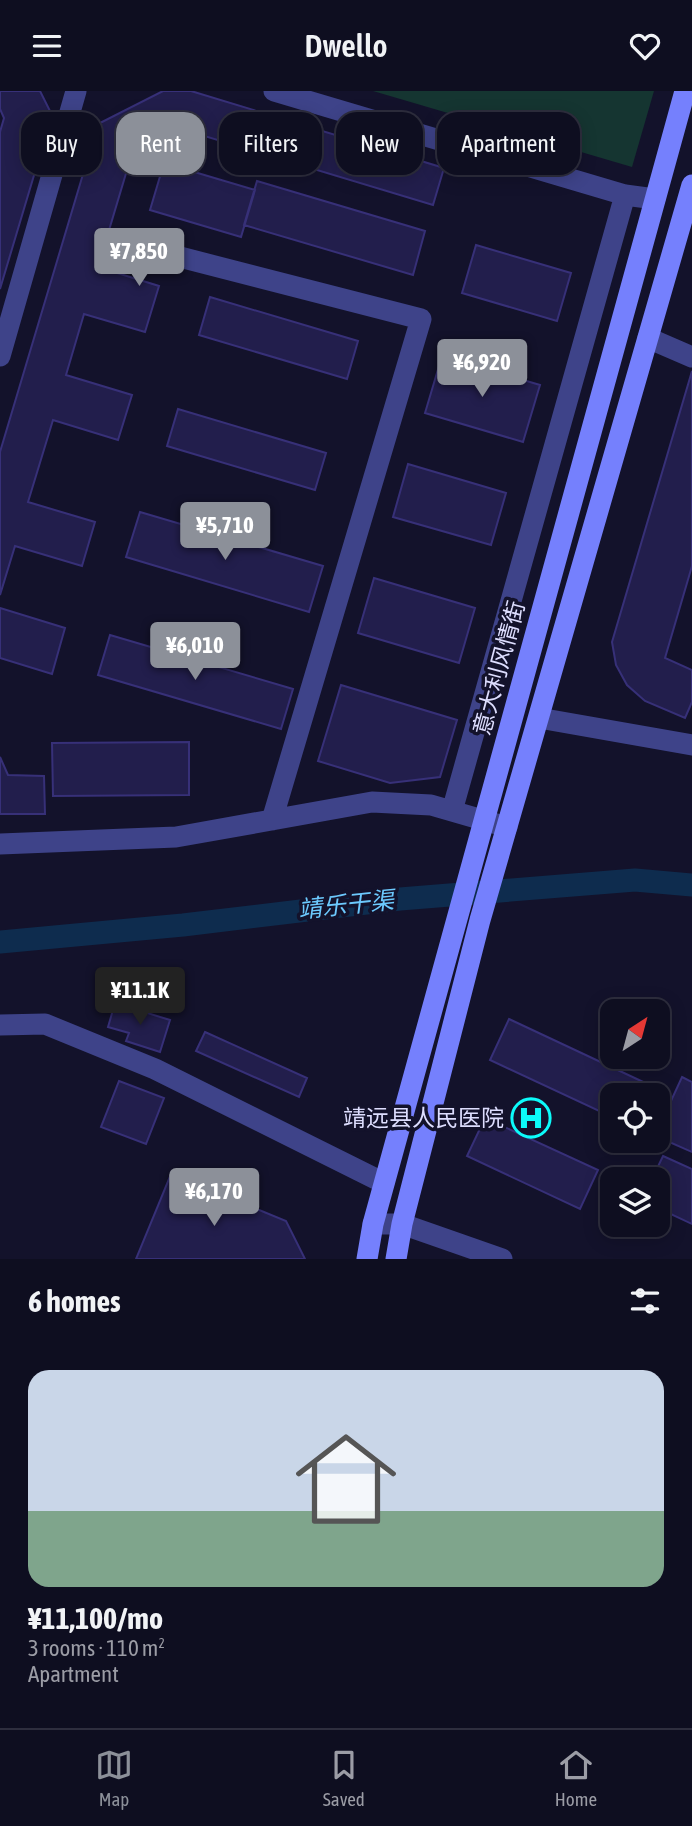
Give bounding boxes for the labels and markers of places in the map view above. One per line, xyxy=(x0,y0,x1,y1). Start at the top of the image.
pin: ¥7,850 xyxy=(82,229,196,288)
pin: ¥6,920 xyxy=(425,339,539,399)
pin: ¥5,710 xyxy=(168,503,282,562)
pin: ¥6,010 xyxy=(138,623,252,682)
pin: ¥11.1K xyxy=(83,967,197,1027)
hospital icon: 靖远县人民医院 xyxy=(510,1097,552,1139)
place label: 靖远县人民医院 xyxy=(343,1105,504,1131)
pin: ¥6,170 xyxy=(157,1169,271,1228)

